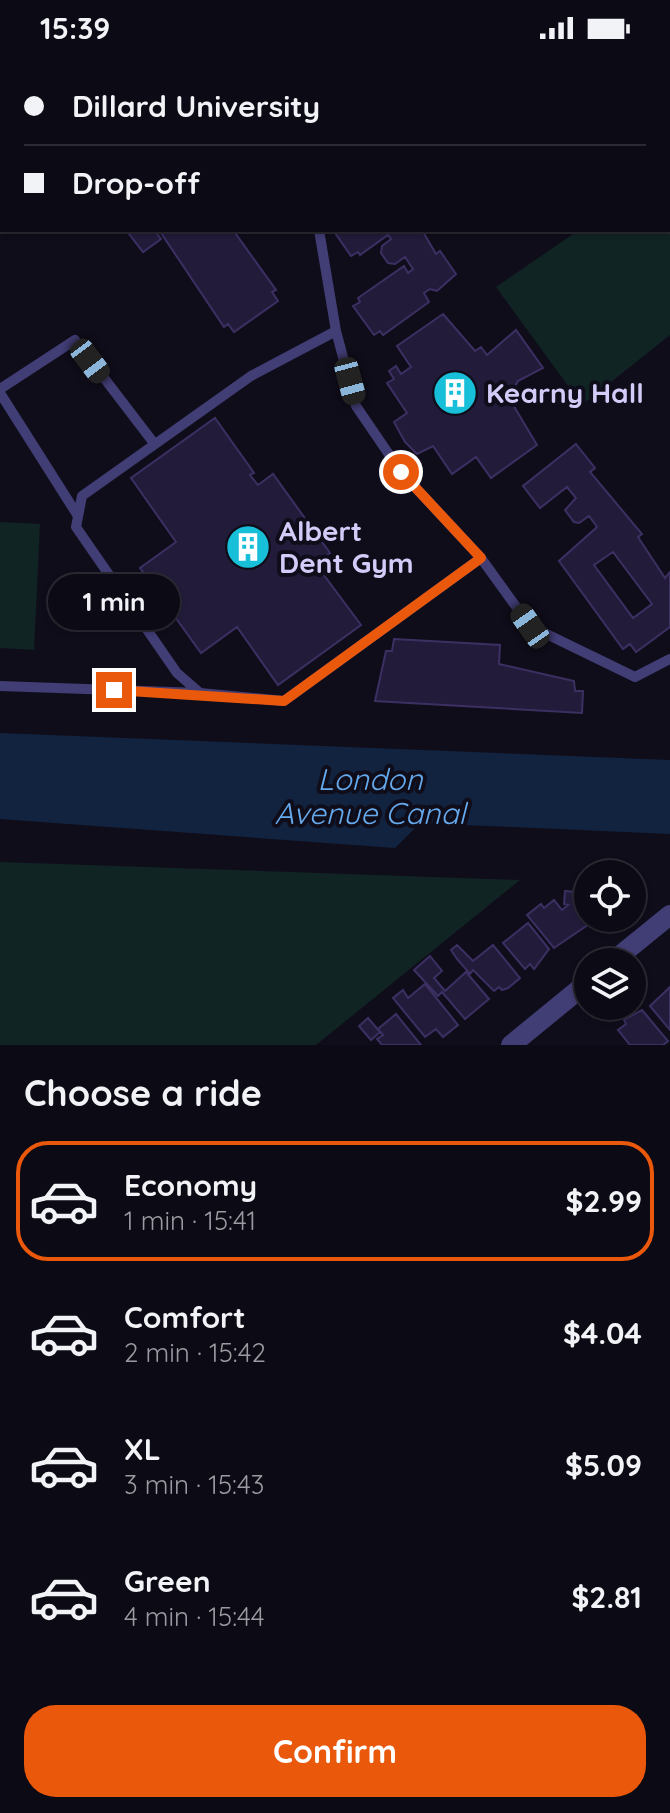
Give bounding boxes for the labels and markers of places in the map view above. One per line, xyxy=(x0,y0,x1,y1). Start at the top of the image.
building icon: Kearny Hall xyxy=(431,369,479,417)
place label: Kearny Hall xyxy=(486,375,644,410)
place label: Albert Dent Gym xyxy=(279,513,414,580)
building icon: Albert Dent Gym xyxy=(224,523,272,571)

